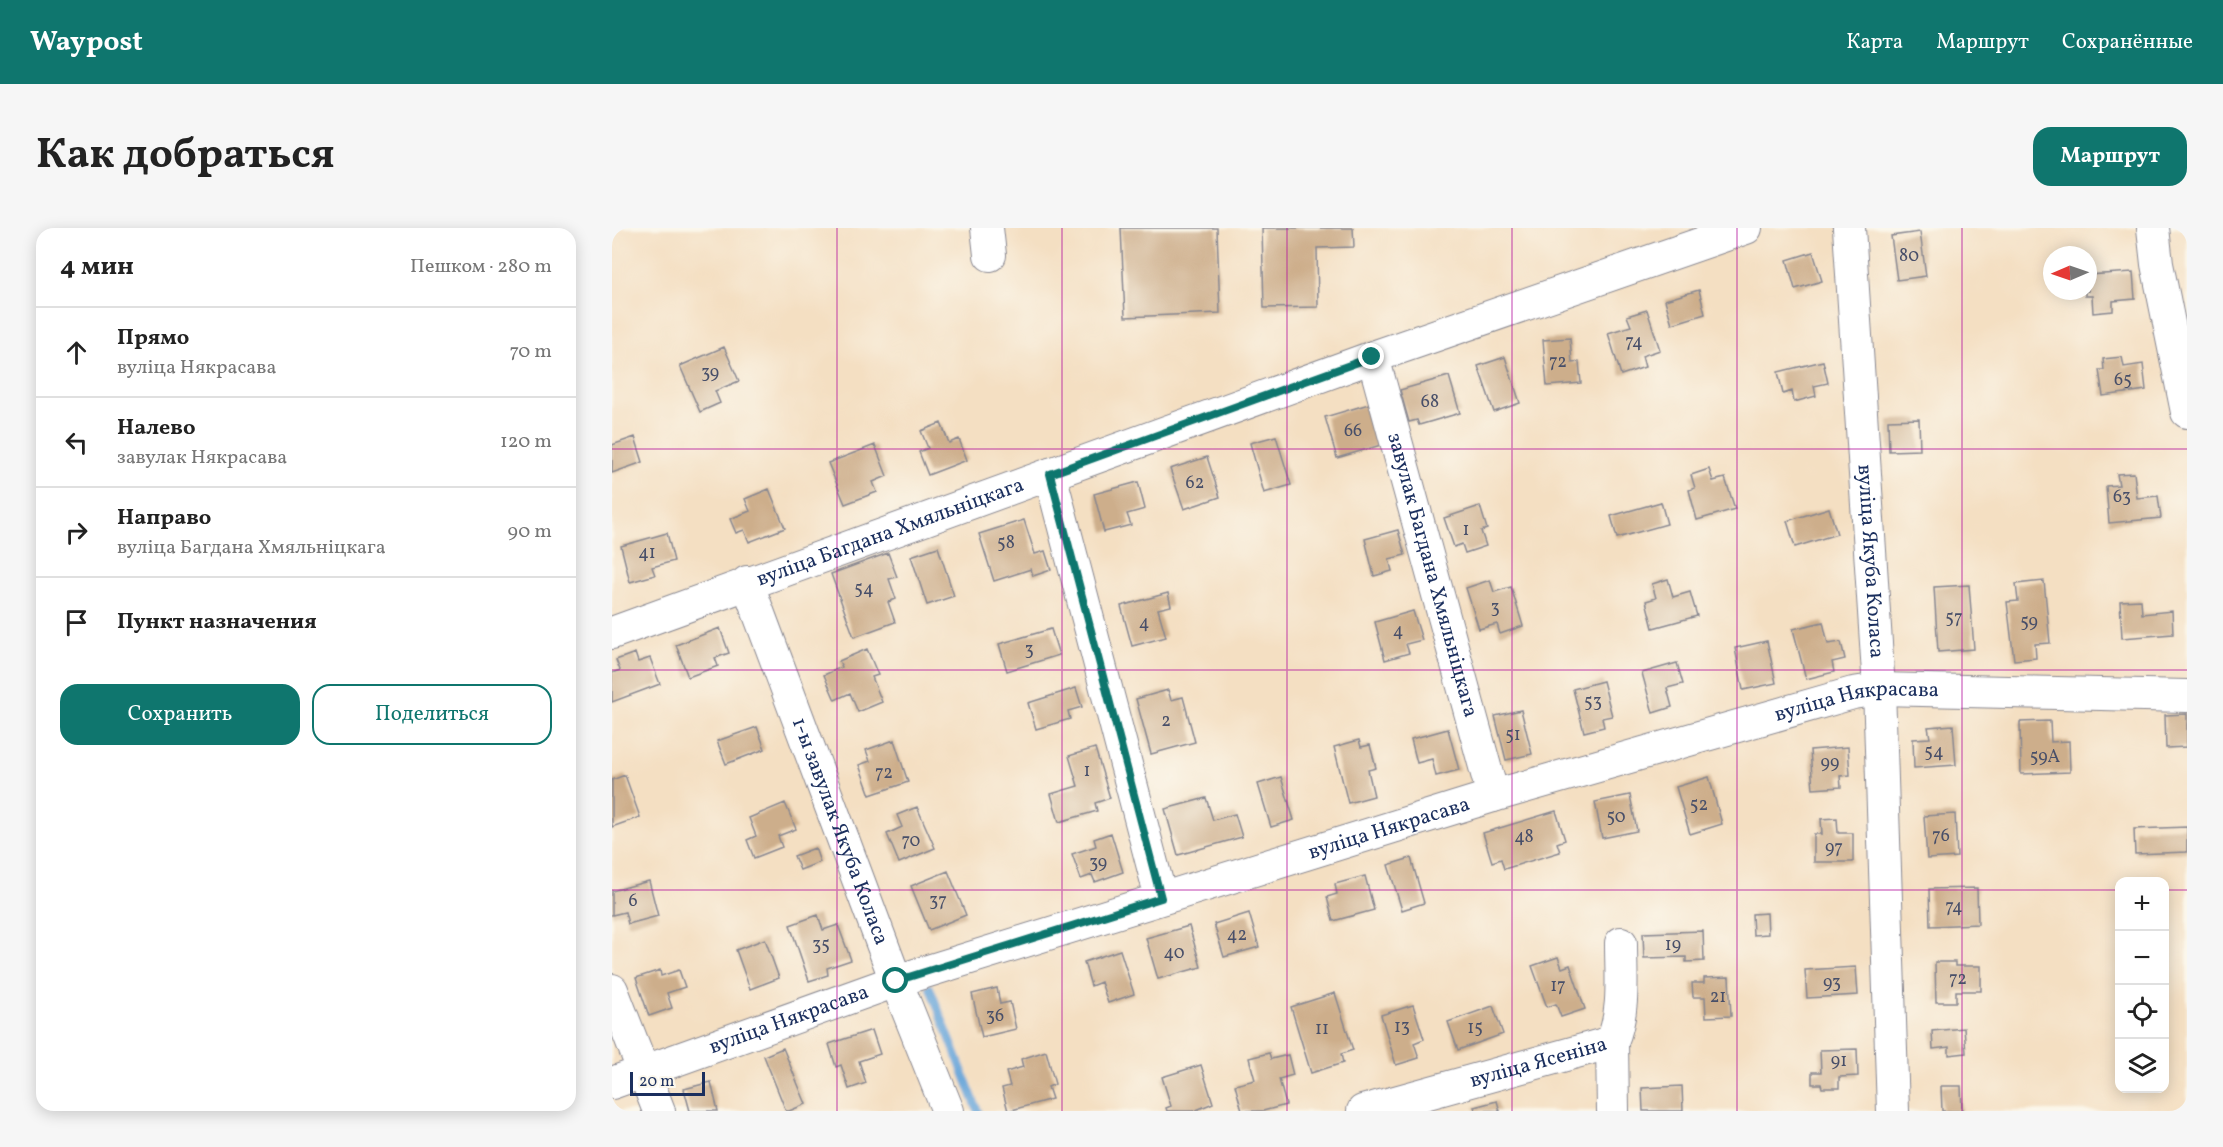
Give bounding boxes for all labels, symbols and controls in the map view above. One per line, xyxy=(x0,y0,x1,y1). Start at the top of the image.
text: Waypost xyxy=(30,23,143,62)
text: Карта xyxy=(1846,28,1903,57)
text: Маршрут xyxy=(1936,28,2029,57)
text: Сохранённые xyxy=(2062,28,2193,57)
text: Как добраться xyxy=(36,127,335,186)
button: Маршрут xyxy=(2033,127,2187,186)
house number: 80 xyxy=(1899,244,1919,269)
north arrow xyxy=(2043,246,2097,300)
text: 4 мин xyxy=(60,249,134,285)
text: Пешком · 280 m xyxy=(410,253,552,281)
text: Прямо xyxy=(117,323,189,354)
house number: 74 xyxy=(1625,330,1643,355)
icon: ahead xyxy=(60,336,93,369)
text: 70 m xyxy=(509,338,552,366)
route end xyxy=(1358,343,1384,369)
house number: 72 xyxy=(1549,350,1567,375)
text: вуліца Някрасава xyxy=(117,354,276,382)
house number: 39 xyxy=(701,361,719,386)
house number: 65 xyxy=(2114,368,2132,393)
house number: 68 xyxy=(1421,390,1439,415)
text: Налево xyxy=(117,413,196,444)
house number: 66 xyxy=(1344,419,1362,444)
icon: left xyxy=(60,426,93,459)
text: 120 m xyxy=(500,428,552,456)
street label: завулак Багдана Хмяльніцкага xyxy=(1380,430,1485,721)
text: завулак Някрасава xyxy=(117,444,287,472)
street label: вуліца Якуба Коласа xyxy=(1850,463,1891,659)
street label: вуліца Багдана Хмяльніцкага xyxy=(753,470,1028,594)
house number: 62 xyxy=(1186,471,1204,496)
house number: 63 xyxy=(2113,485,2131,510)
text: Направо xyxy=(117,503,211,534)
icon: right xyxy=(60,516,93,549)
text: 90 m xyxy=(508,518,552,546)
house number: 1 xyxy=(1463,518,1469,543)
house number: 58 xyxy=(997,531,1015,556)
text: вуліца Багдана Хмяльніцкага xyxy=(117,534,386,562)
house number: 41 xyxy=(638,541,656,566)
house number: 54 xyxy=(854,577,874,602)
house number: 3 xyxy=(1490,596,1500,621)
icon: arrive xyxy=(60,606,93,639)
house number: 57 xyxy=(1945,606,1963,631)
text: Пункт назначения xyxy=(117,607,317,638)
house number: 59 xyxy=(2020,610,2038,635)
house number: 4 xyxy=(1139,611,1149,636)
house number: 4 xyxy=(1393,619,1403,644)
house number: 3 xyxy=(1024,638,1034,663)
street label: вуліца Някрасава xyxy=(1771,674,1940,729)
button: Сохранить xyxy=(60,684,300,745)
button: Поделиться xyxy=(312,684,552,745)
house number: 53 xyxy=(1584,690,1602,715)
house number: 2 xyxy=(1161,709,1171,734)
street label: 1-ы завулак Якуба Коласа xyxy=(784,713,896,949)
house number: 51 xyxy=(1505,723,1521,748)
house number: 54 xyxy=(1924,740,1944,765)
house number: 59А xyxy=(2030,745,2060,770)
house number: 99 xyxy=(1821,751,1839,776)
house number: 1 xyxy=(1084,759,1090,784)
house number: 72 xyxy=(875,761,893,786)
street label: вуліца Някрасава xyxy=(1305,790,1473,867)
house number: 52 xyxy=(1690,793,1708,818)
house number: 50 xyxy=(1606,805,1626,830)
house number: 76 xyxy=(1932,824,1950,849)
house number: 48 xyxy=(1514,825,1534,850)
house number: 70 xyxy=(902,829,921,854)
house number: 97 xyxy=(1825,836,1843,861)
house number: 39 xyxy=(1089,851,1107,876)
map controls xyxy=(2115,877,2169,1093)
button: + xyxy=(2115,877,2169,931)
house number: 6 xyxy=(628,889,638,914)
house number: 37 xyxy=(929,889,947,914)
house number: 74 xyxy=(1945,895,1963,920)
house number: 42 xyxy=(1227,923,1247,948)
button: − xyxy=(2115,931,2169,985)
house number: 35 xyxy=(812,933,830,958)
house number: 19 xyxy=(1665,933,1681,958)
house number: 40 xyxy=(1163,941,1185,966)
route start xyxy=(882,967,908,993)
house number: 72 xyxy=(1949,967,1967,992)
house number: 93 xyxy=(1823,971,1841,996)
house number: 17 xyxy=(1550,974,1566,999)
street label: вуліца Някрасава xyxy=(705,977,873,1061)
house number: 21 xyxy=(1710,985,1726,1010)
button: locate xyxy=(2115,985,2169,1039)
house number: 36 xyxy=(986,1004,1004,1029)
house number: 13 xyxy=(1394,1015,1410,1040)
house number: 15 xyxy=(1467,1016,1483,1041)
house number: 11 xyxy=(1315,1017,1329,1042)
street label: вуліца Ясеніна xyxy=(1466,1030,1610,1095)
button: layers xyxy=(2115,1039,2169,1093)
house number: 91 xyxy=(1831,1049,1847,1074)
scale bar xyxy=(630,1069,705,1096)
text: 20 m xyxy=(639,1071,674,1093)

